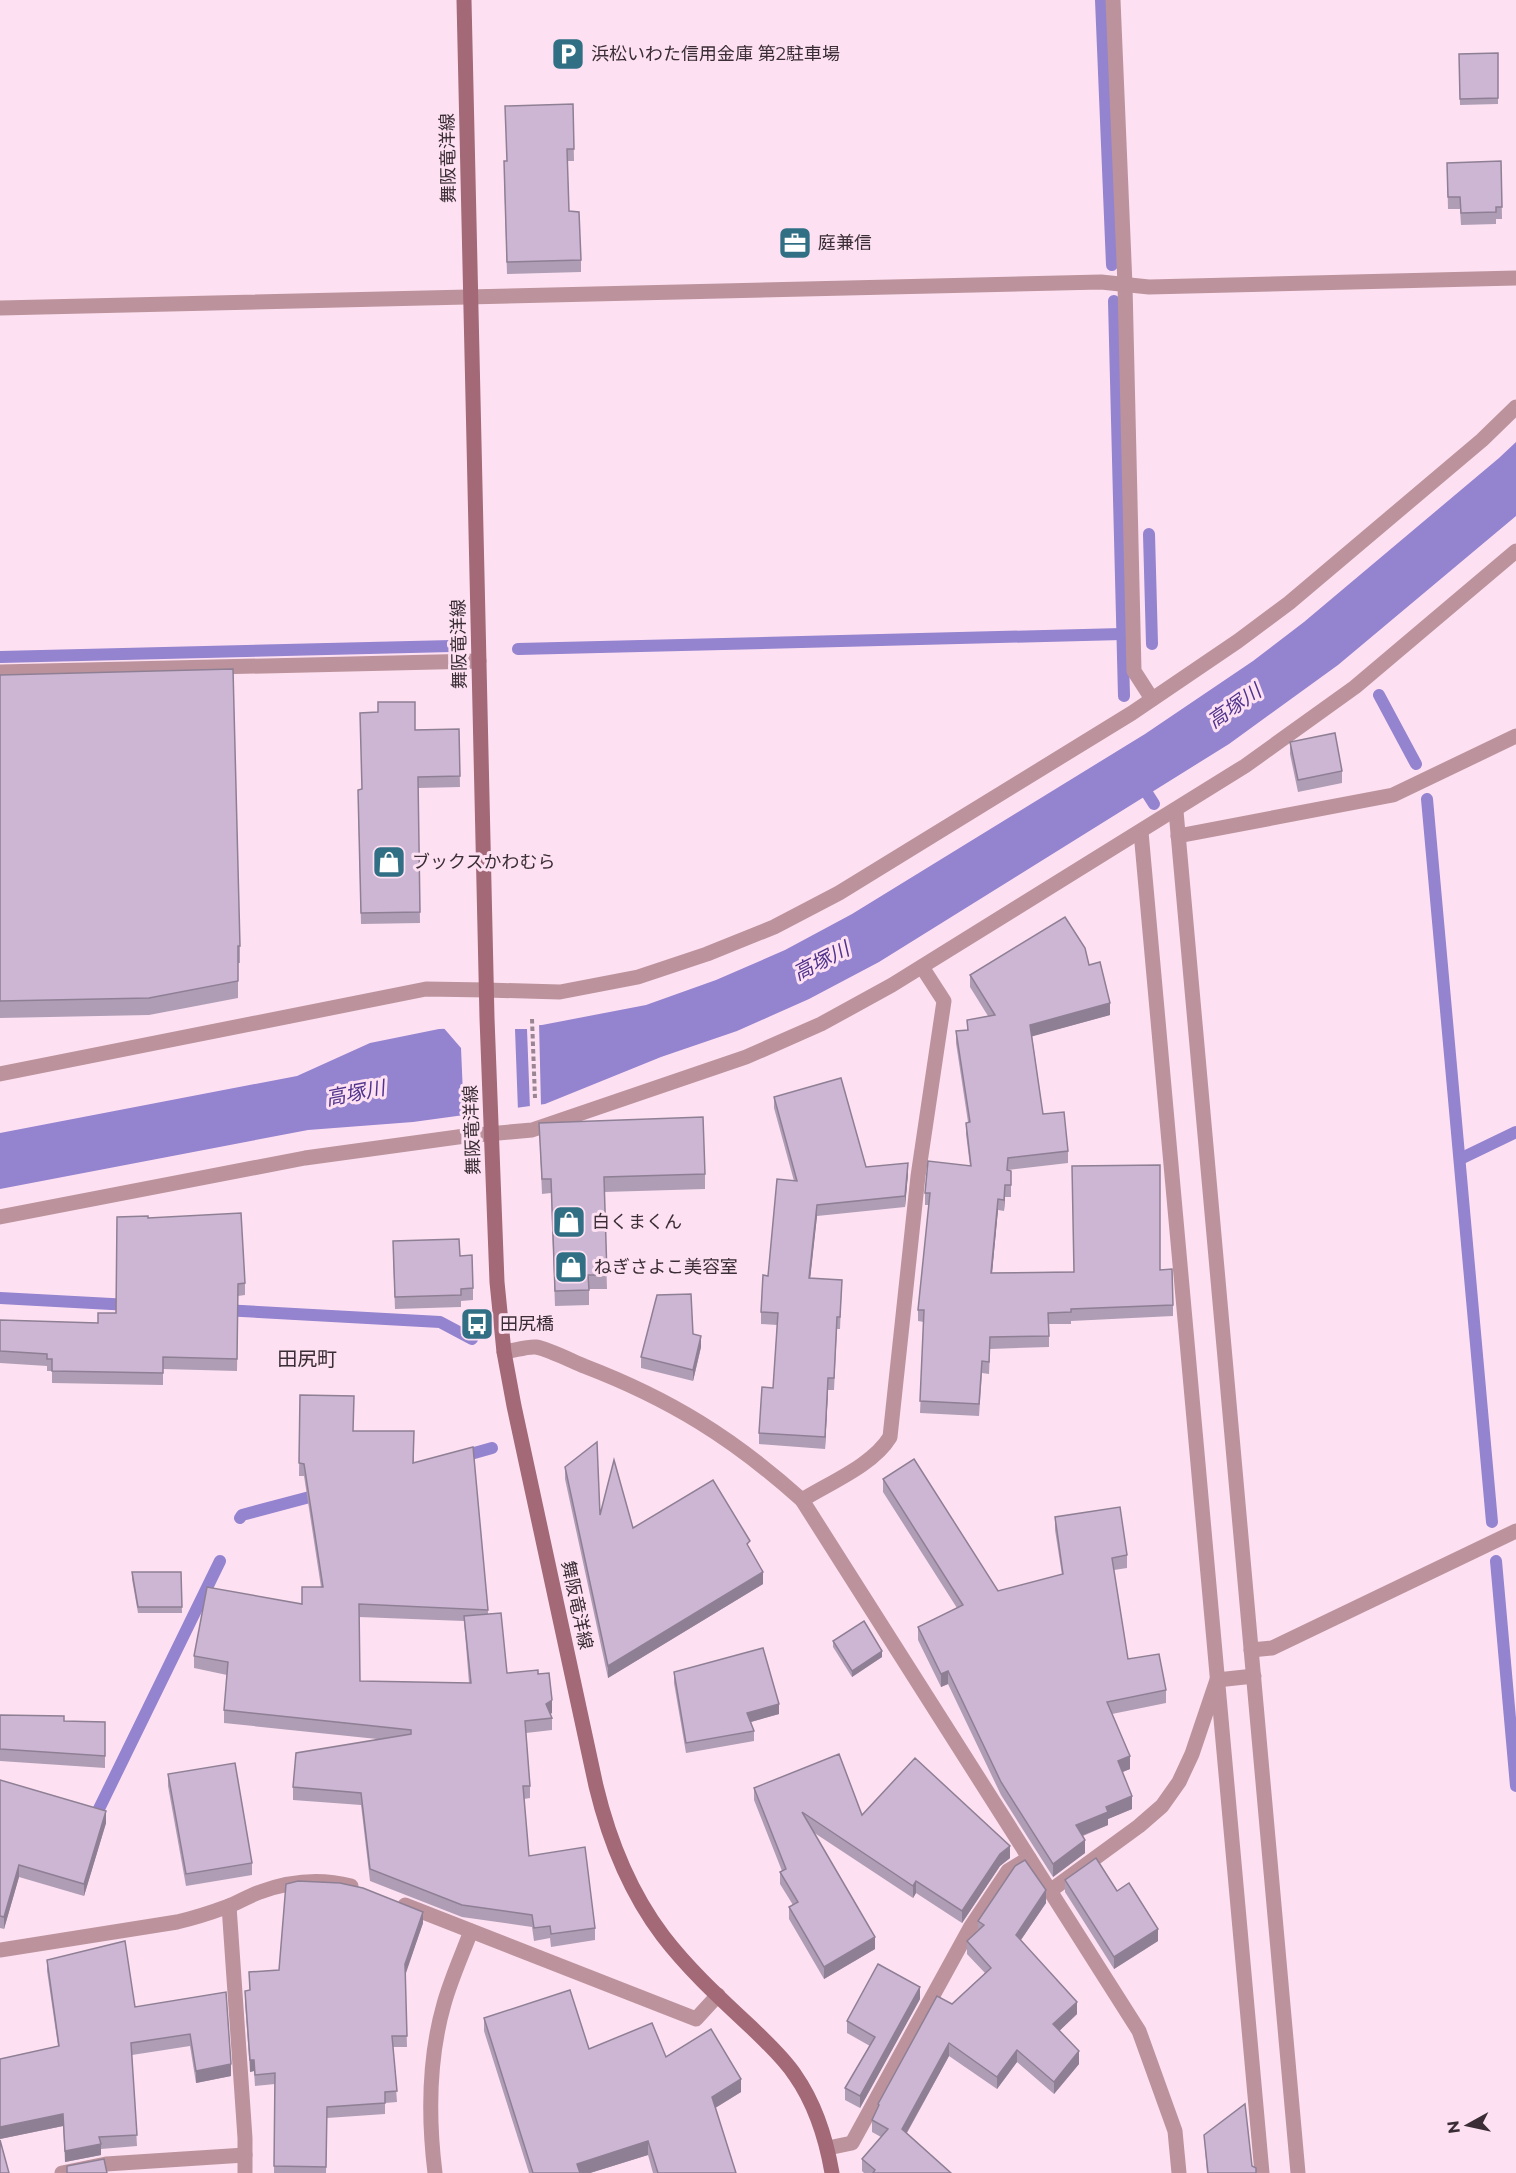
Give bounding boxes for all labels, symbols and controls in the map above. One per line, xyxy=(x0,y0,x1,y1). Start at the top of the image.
parking icon: 浜松いわた信用金庫 第2駐車場 xyxy=(550,36,586,72)
place label: 浜松いわた信用金庫 第2駐車場 xyxy=(591,43,840,65)
street label: 舞阪竜洋線 xyxy=(436,113,460,203)
office icon: 庭兼信 xyxy=(777,225,813,261)
place label: 庭兼信 xyxy=(818,232,872,254)
street label: 舞阪竜洋線 xyxy=(447,599,471,689)
water label: 高塚川 xyxy=(1203,678,1267,733)
shop icon: ブックスかわむら xyxy=(371,844,407,880)
place label: ブックスかわむら xyxy=(412,851,555,873)
water label: 高塚川 xyxy=(789,936,855,985)
water label: 高塚川 xyxy=(323,1075,389,1111)
street label: 舞阪竜洋線 xyxy=(459,1085,485,1175)
shop icon: 白くまくん xyxy=(551,1204,587,1240)
place label: 白くまくん xyxy=(592,1211,682,1233)
shop icon: ねぎさよこ美容室 xyxy=(553,1249,589,1285)
place label: ねぎさよこ美容室 xyxy=(594,1256,738,1278)
bus stop icon: 田尻橋 xyxy=(459,1306,495,1342)
place label: 田尻橋 xyxy=(500,1313,554,1335)
district label: 田尻町 xyxy=(277,1347,337,1371)
street label: 舞阪竜洋線 xyxy=(557,1559,597,1651)
north arrow xyxy=(1438,2095,1498,2155)
text: N xyxy=(1443,2119,1464,2135)

